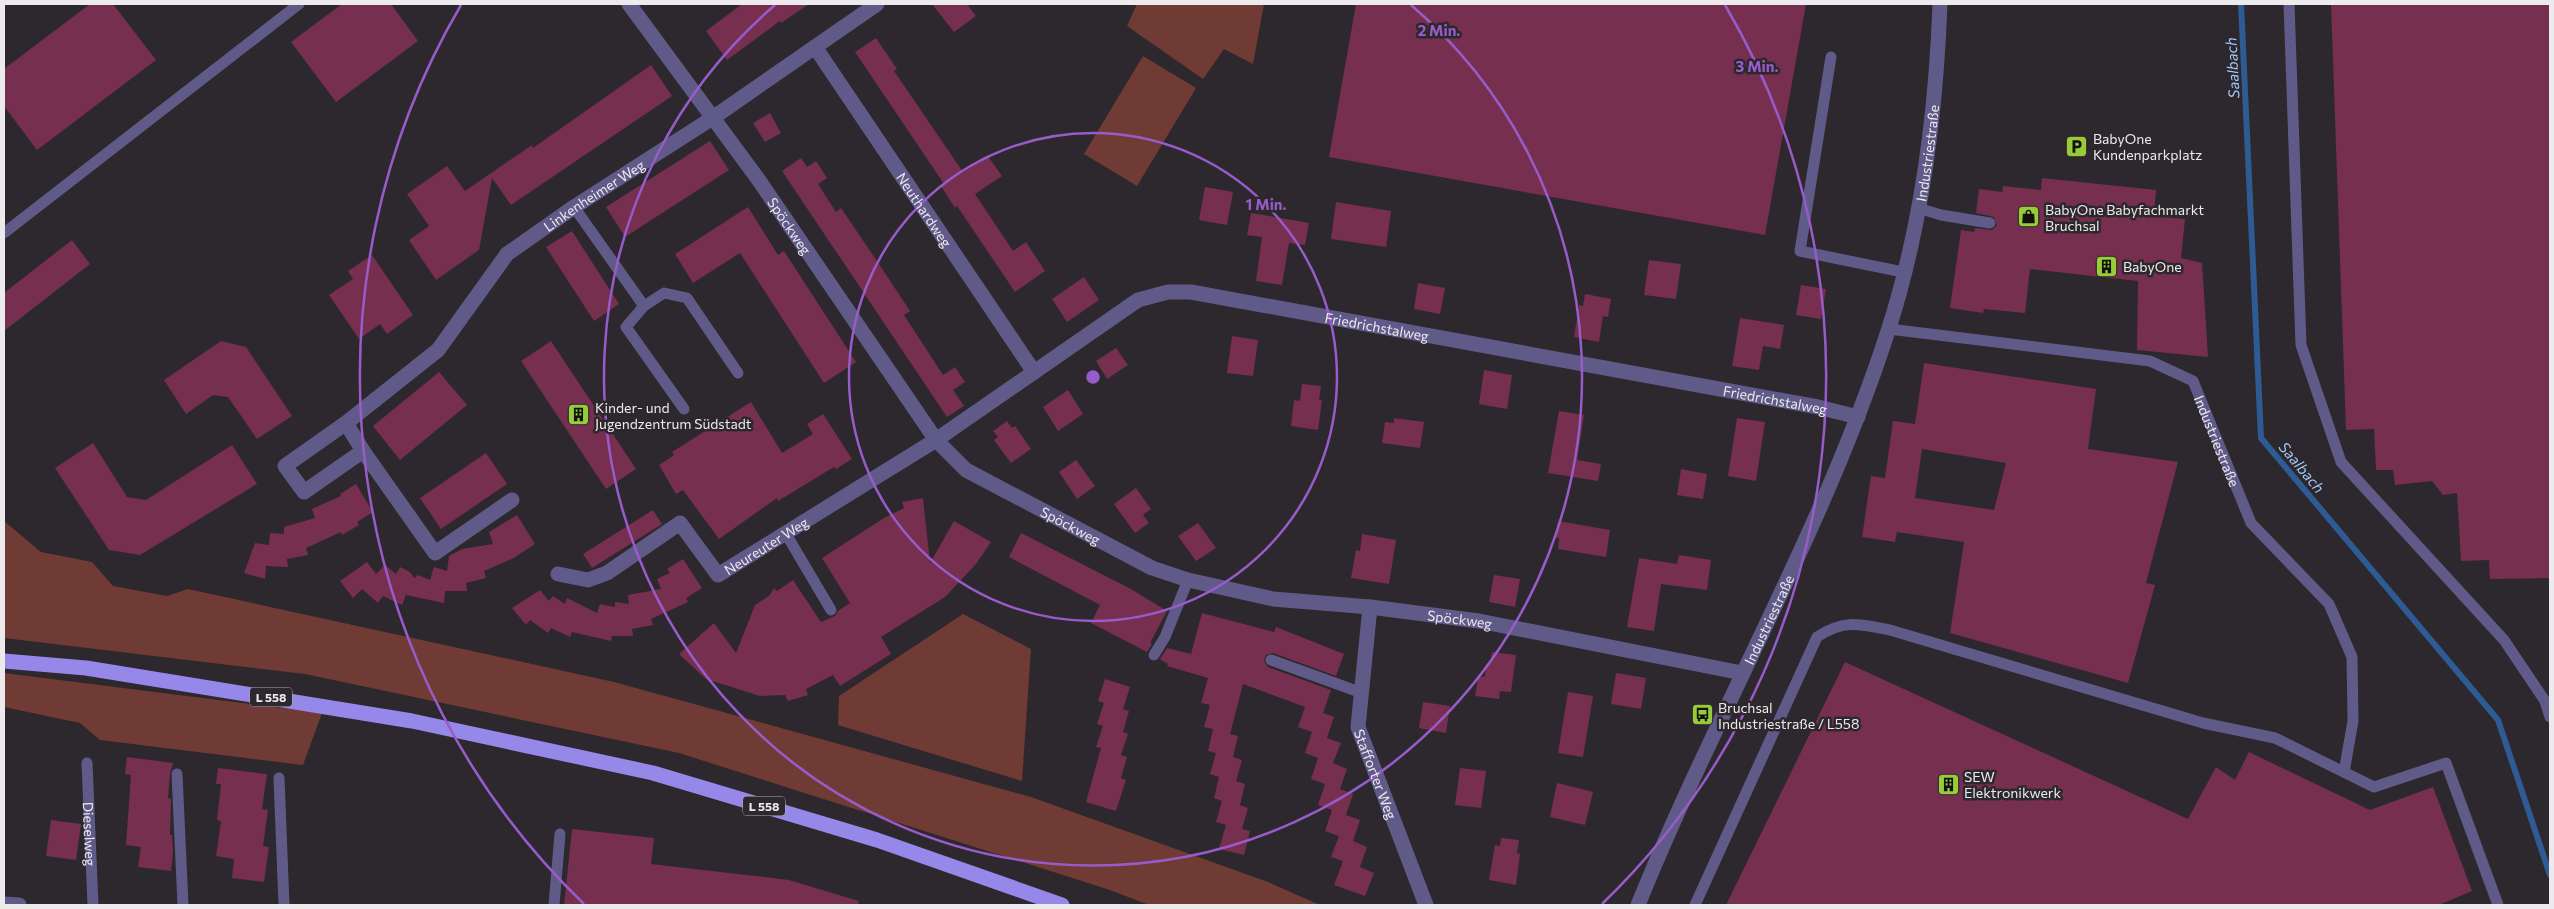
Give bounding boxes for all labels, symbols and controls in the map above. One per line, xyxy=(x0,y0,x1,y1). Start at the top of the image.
text: 2 Min. xyxy=(1418,21,1460,39)
water label: Saalbach xyxy=(2221,37,2243,99)
text: 3 Min. xyxy=(1736,57,1778,75)
street label: Industriestraße xyxy=(1912,104,1942,203)
place label: BabyOne Kundenparkplatz xyxy=(2093,130,2202,163)
parking icon: BabyOne Kundenparkplatz xyxy=(2065,134,2089,158)
street label: Linkenheimer Weg xyxy=(540,155,648,234)
street label: Neuthardweg xyxy=(893,169,956,250)
street label: Spöckweg xyxy=(764,194,816,258)
text: 1 Min. xyxy=(1246,195,1286,213)
place label: BabyOne Babyfachmarkt Bruchsal xyxy=(2045,201,2204,234)
shop icon: BabyOne Babyfachmarkt Bruchsal xyxy=(2017,205,2041,229)
building icon: BabyOne xyxy=(2095,254,2119,278)
place label: BabyOne xyxy=(2123,258,2182,275)
street label: Friedrichstalweg xyxy=(1323,308,1431,344)
centre of rings xyxy=(1084,368,1102,386)
street label: Friedrichstalweg xyxy=(1722,381,1830,418)
street label: Industriestraße xyxy=(2191,393,2244,489)
place label: Kinder- und Jugendzentrum Südstadt xyxy=(595,399,752,432)
building icon: Kinder- und Jugendzentrum Südstadt xyxy=(567,403,591,427)
water label: Saalbach xyxy=(2275,438,2329,496)
street label: Spöckweg xyxy=(1038,502,1104,548)
street label: Neureuter Weg xyxy=(721,513,811,578)
street label: Industriestraße xyxy=(1740,572,1797,667)
street label: Spöckweg xyxy=(1426,606,1494,632)
road number: L 558 xyxy=(250,688,292,706)
place label: Bruchsal Industriestraße / L558 xyxy=(1718,699,1859,732)
bus stop icon: Bruchsal Industriestraße / L558 xyxy=(1690,703,1714,727)
street label: Stafforter Weg xyxy=(1351,727,1401,822)
place label: SEW Elektronikwerk xyxy=(1964,768,2061,801)
building icon: SEW Elektronikwerk xyxy=(1936,772,1960,796)
road number: L 558 xyxy=(743,796,785,816)
street label: Dieselweg xyxy=(80,801,100,867)

